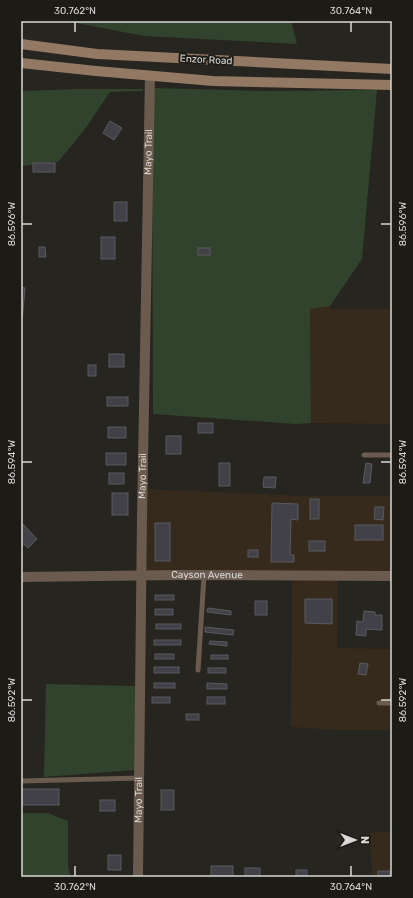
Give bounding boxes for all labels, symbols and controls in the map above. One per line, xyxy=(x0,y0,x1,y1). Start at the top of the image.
text: 30.762°N xyxy=(54,5,96,17)
text: 30.764°N xyxy=(330,5,372,17)
street label: Enzor Road xyxy=(179,53,233,67)
street label: Mayo Trail xyxy=(142,129,155,175)
text: 86.596°W xyxy=(6,202,18,246)
text: 86.596°W xyxy=(397,202,409,246)
text: 86.594°W xyxy=(6,440,18,484)
text: 86.594°W xyxy=(397,440,409,484)
street label: Mayo Trail xyxy=(136,453,149,499)
street label: Cayson Avenue xyxy=(171,569,243,581)
text: 86.592°W xyxy=(6,678,18,722)
text: 86.592°W xyxy=(397,678,409,722)
street label: Mayo Trail xyxy=(133,777,145,823)
north arrow xyxy=(335,820,375,860)
text: N xyxy=(358,836,371,844)
text: 30.762°N xyxy=(54,881,96,893)
text: 30.764°N xyxy=(330,881,372,893)

